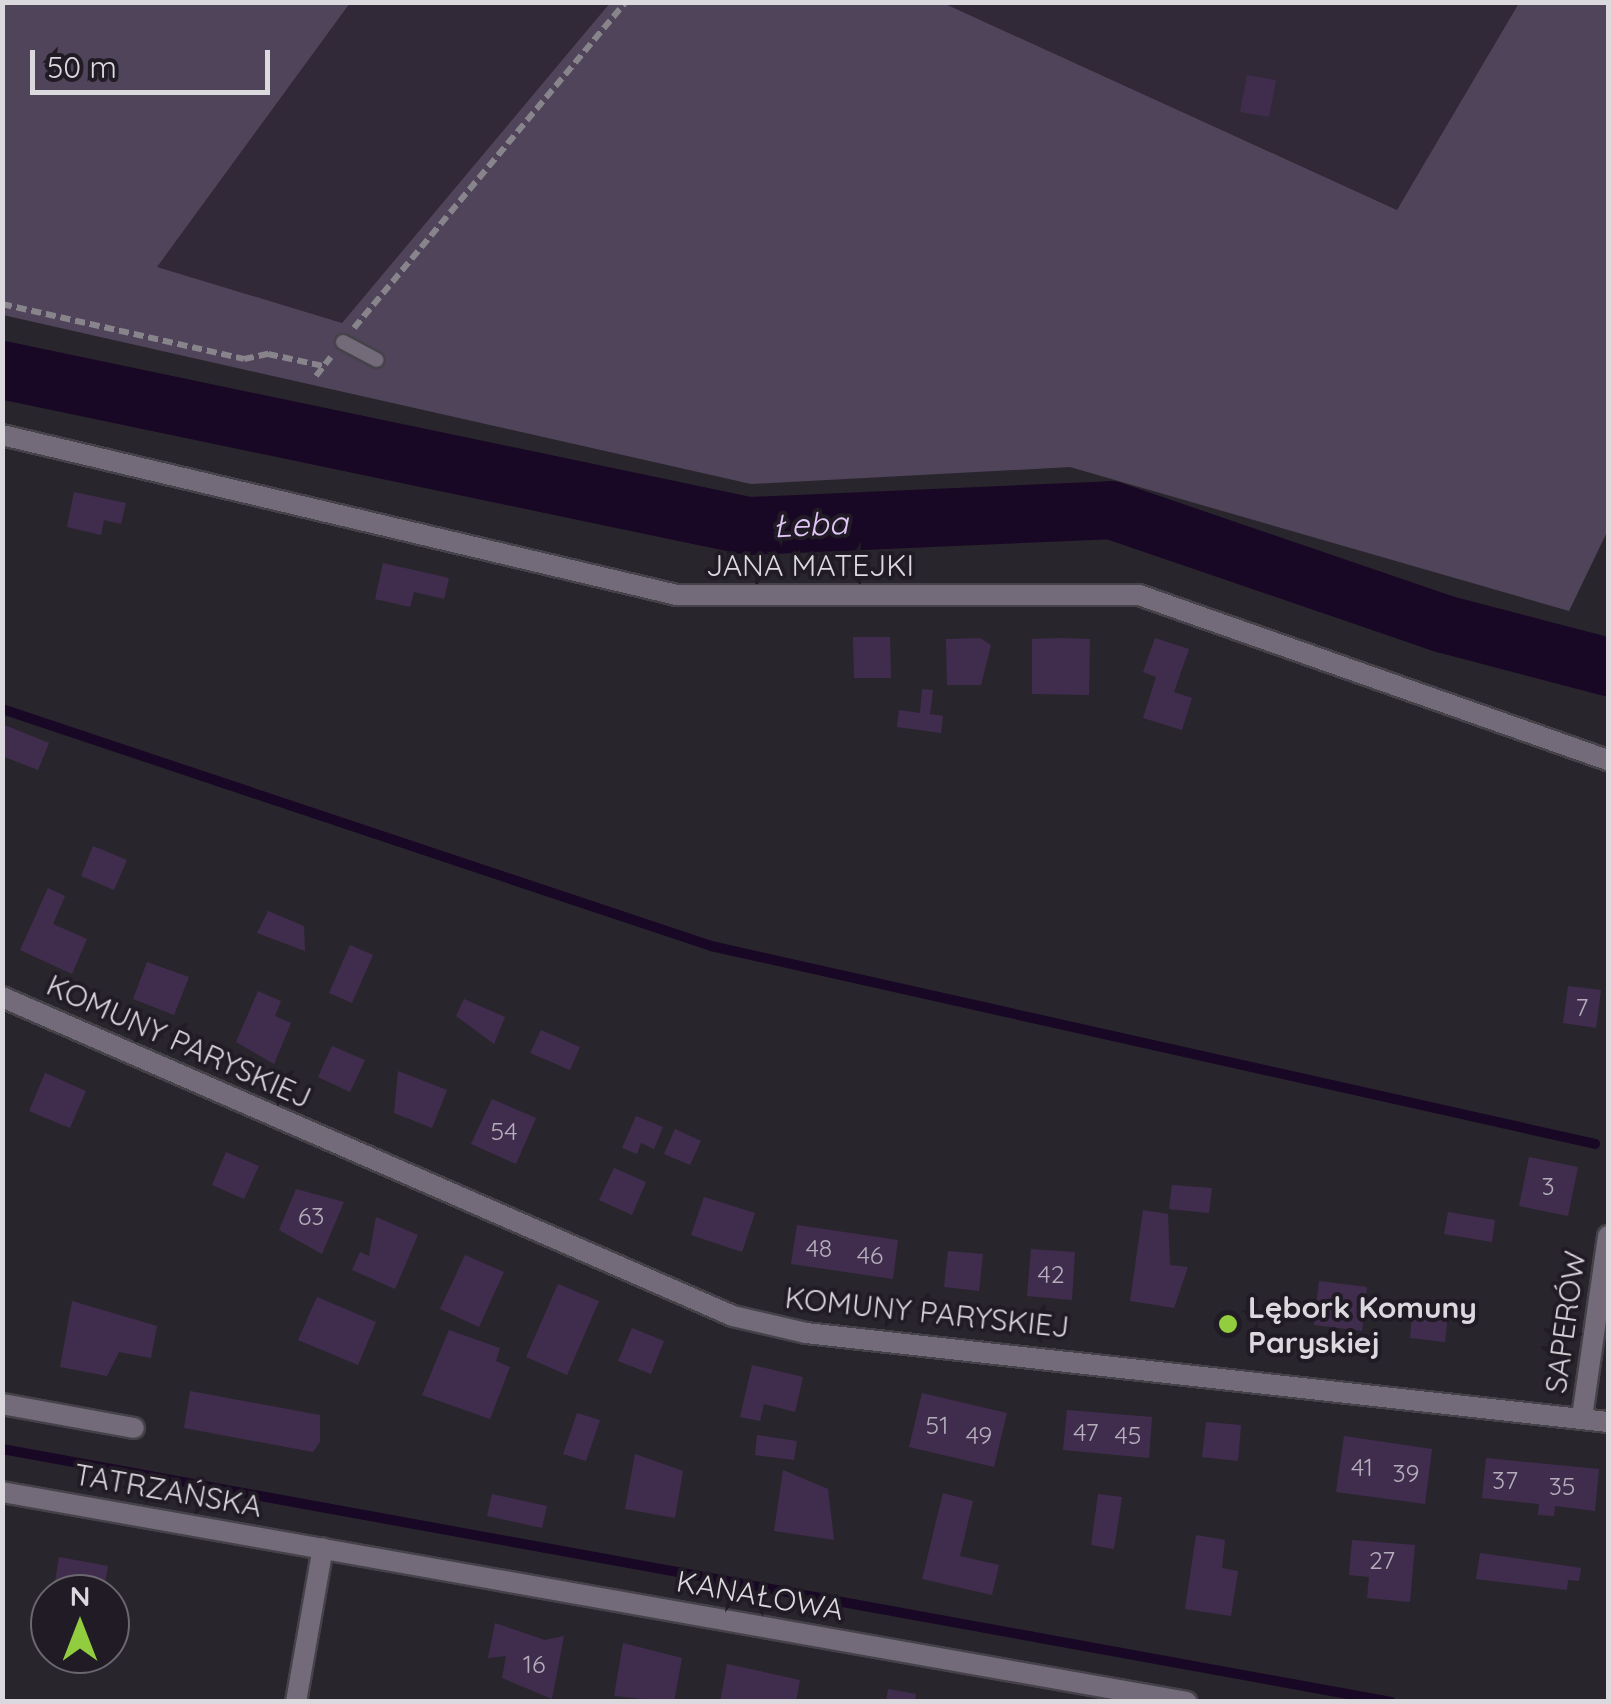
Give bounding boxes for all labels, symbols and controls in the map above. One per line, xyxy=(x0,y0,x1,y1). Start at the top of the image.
scale bar xyxy=(35,30,275,92)
text: 50 m xyxy=(47,48,117,86)
water label: Łeba xyxy=(771,503,849,545)
street label: JANA MATEJKI xyxy=(706,547,914,583)
street label: KOMUNY PARYSKIEJ xyxy=(41,967,317,1115)
house number: 7 xyxy=(1576,992,1588,1022)
house number: 54 xyxy=(491,1116,517,1146)
house number: 3 xyxy=(1541,1171,1555,1201)
house number: 63 xyxy=(298,1201,324,1231)
house number: 48 xyxy=(806,1233,832,1263)
house number: 46 xyxy=(857,1240,883,1270)
street label: SAPERÓW xyxy=(1537,1249,1593,1395)
house number: 42 xyxy=(1037,1259,1065,1289)
street label: KOMUNY PARYSKIEJ xyxy=(783,1279,1071,1345)
place label: Lębork Komuny Paryskiej xyxy=(1248,1289,1477,1360)
marker: Lębork Komuny Paryskiej xyxy=(1217,1313,1239,1335)
house number: 51 xyxy=(926,1410,948,1440)
house number: 47 xyxy=(1073,1417,1099,1447)
house number: 49 xyxy=(966,1420,992,1450)
house number: 45 xyxy=(1115,1420,1141,1450)
house number: 41 xyxy=(1351,1452,1373,1482)
street label: TATRZAŃSKA xyxy=(71,1456,265,1524)
house number: 39 xyxy=(1392,1458,1420,1488)
house number: 37 xyxy=(1492,1465,1518,1495)
house number: 35 xyxy=(1549,1471,1575,1501)
house number: 27 xyxy=(1369,1545,1395,1575)
street label: KANAŁOWA xyxy=(674,1563,846,1627)
north arrow xyxy=(30,1574,130,1674)
text: N xyxy=(70,1578,90,1613)
house number: 16 xyxy=(523,1649,545,1679)

